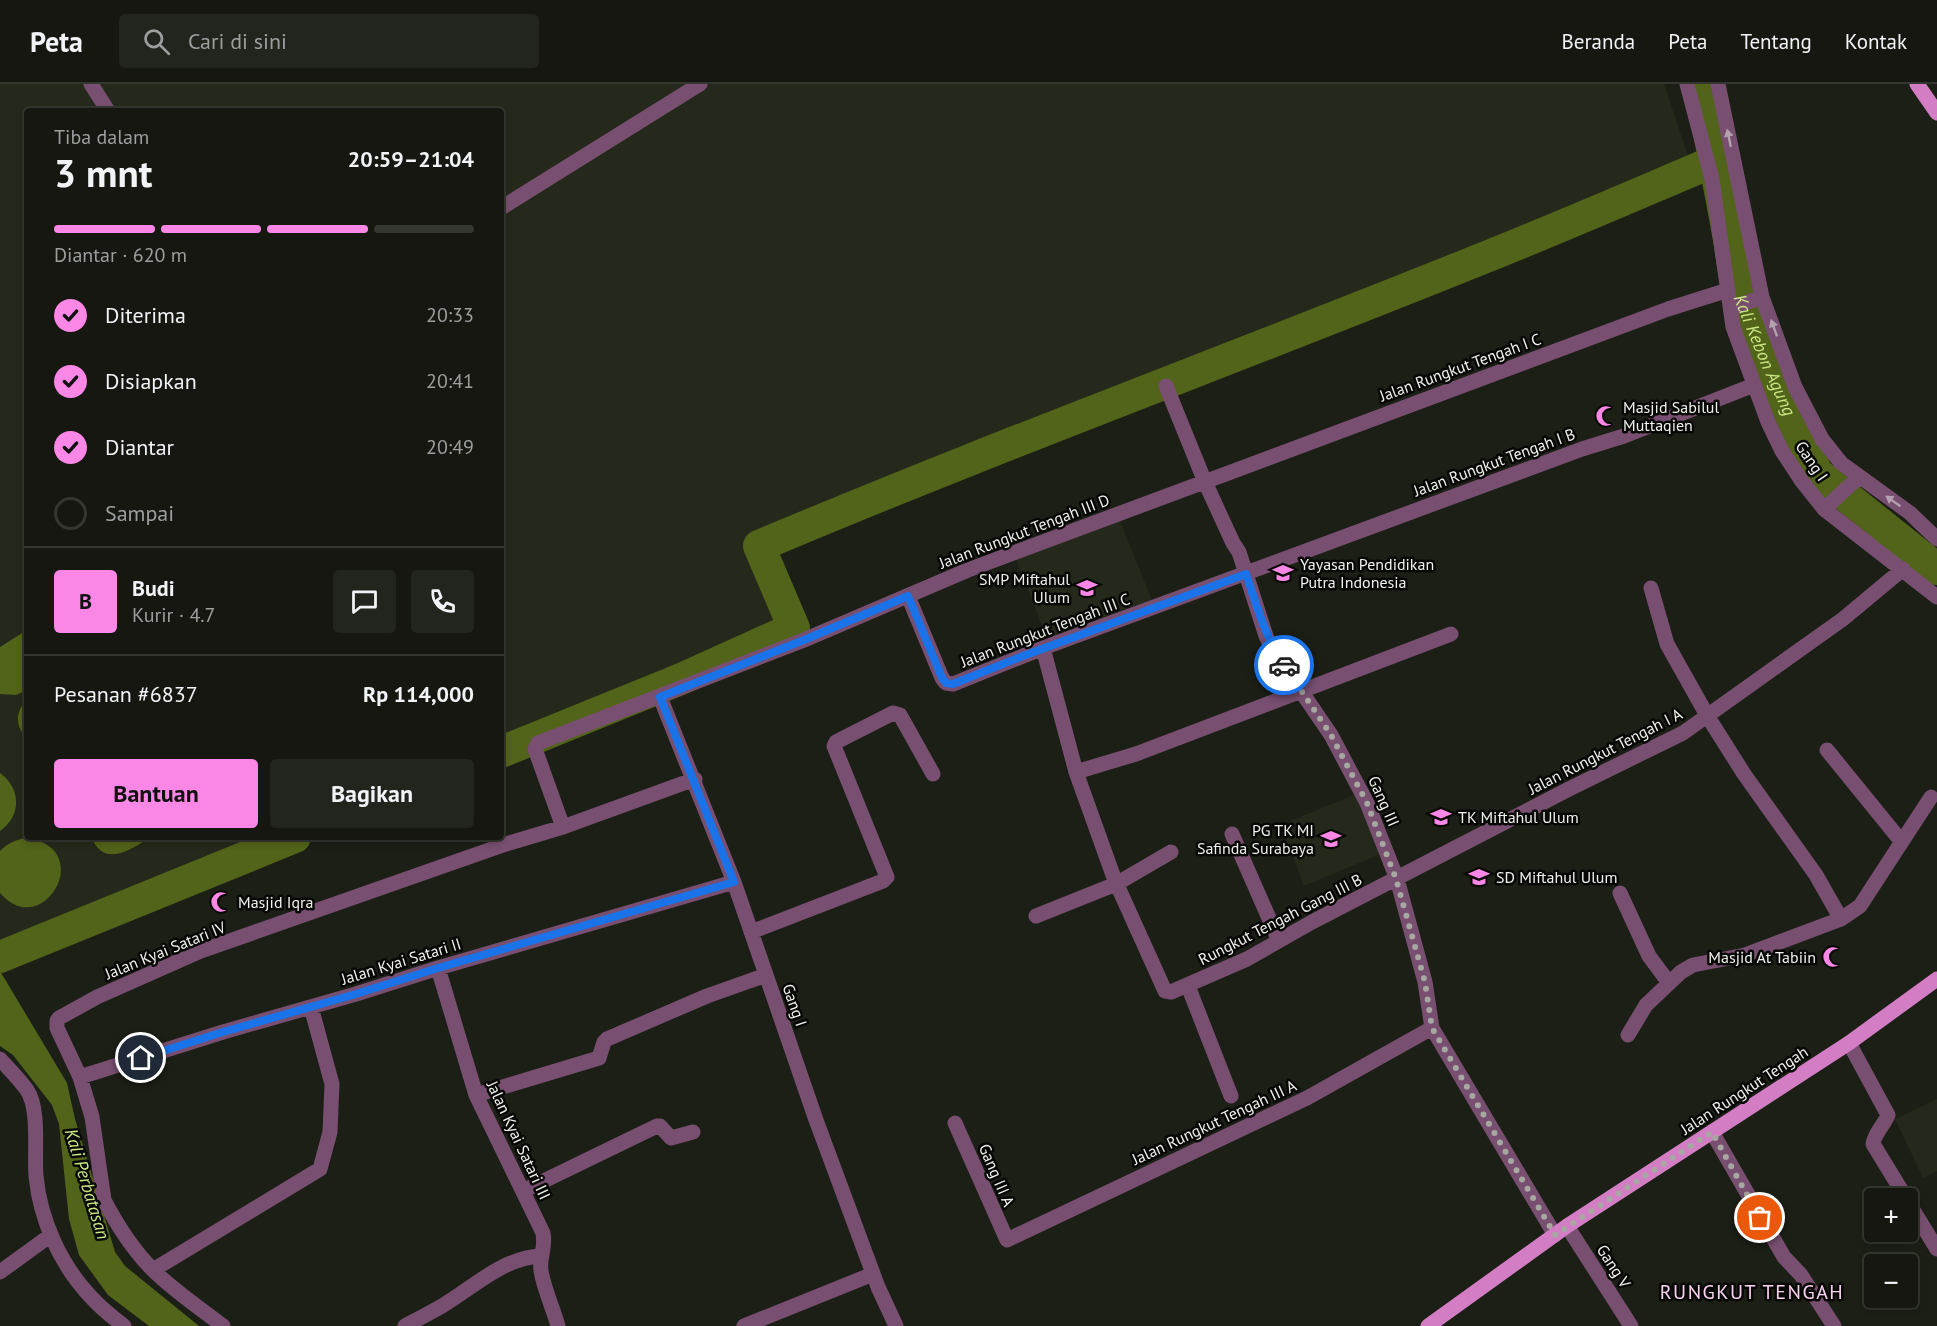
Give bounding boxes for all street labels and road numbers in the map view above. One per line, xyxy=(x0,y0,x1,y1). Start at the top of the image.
street label: Jalan Rungkut Tengah I C xyxy=(1376,328,1543,406)
street label: Jalan Rungkut Tengah I B xyxy=(1409,423,1578,501)
street label: Gang I xyxy=(1791,437,1833,485)
street label: Jalan Rungkut Tengah III D xyxy=(935,489,1112,573)
street label: Jalan Rungkut Tengah III C xyxy=(957,588,1132,672)
street label: Jalan Rungkut Tengah I A xyxy=(1524,703,1686,799)
street label: Gang III xyxy=(1364,773,1404,829)
street label: Rungkut Tengah Gang III B xyxy=(1195,869,1365,969)
street label: Jalan Kyai Satari IV xyxy=(101,916,229,984)
street label: Jalan Kyai Satari II xyxy=(338,933,463,989)
street label: Gang I xyxy=(778,981,812,1029)
street label: Jalan Rungkut Tengah xyxy=(1676,1041,1812,1139)
street label: Jalan Rungkut Tengah III A xyxy=(1128,1075,1300,1169)
street label: Jalan Kyai Satari III xyxy=(482,1076,555,1203)
street label: Gang III A xyxy=(975,1141,1019,1210)
street label: Gang V xyxy=(1593,1240,1636,1292)

